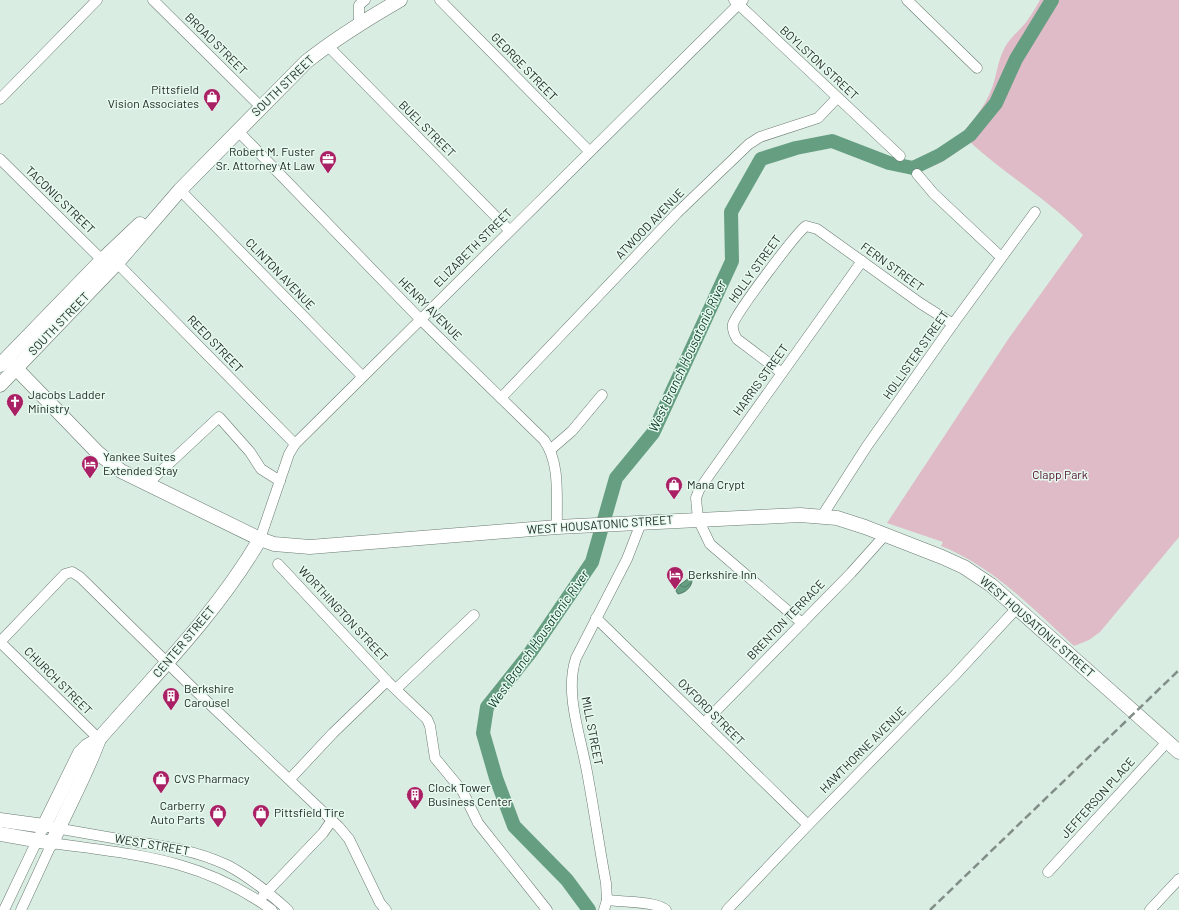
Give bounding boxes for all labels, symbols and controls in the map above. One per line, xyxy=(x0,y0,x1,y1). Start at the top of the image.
street label: BROAD STREET xyxy=(183,9,251,77)
street label: BOYLSTON STREET xyxy=(778,22,862,102)
street label: GEORGE STREET xyxy=(489,30,561,103)
street label: SOUTH STREET xyxy=(248,52,317,119)
place label: Pittsfield Vision Associates xyxy=(108,82,199,110)
shop icon: Pittsfield Vision Associates xyxy=(202,87,222,112)
street label: BUEL STREET xyxy=(397,97,459,160)
place label: Robert M. Fuster Sr. Attorney At Law xyxy=(216,144,316,172)
office icon: Robert M. Fuster Sr. Attorney At Law xyxy=(318,149,338,174)
street label: TACONIC STREET xyxy=(23,163,98,236)
street label: ATWOOD AVENUE xyxy=(612,185,686,261)
street label: ELIZABETH STREET xyxy=(430,205,515,289)
street label: HOLLY STREET xyxy=(725,232,784,305)
street label: CLINTON AVENUE xyxy=(243,235,318,312)
street label: FERN STREET xyxy=(858,239,927,294)
street label: HENRY AVENUE xyxy=(396,274,465,343)
water label: West Branch Housatonic River xyxy=(645,277,729,434)
street label: SOUTH STREET xyxy=(25,289,92,358)
street label: HOLLISTER STREET xyxy=(879,307,951,401)
street label: REED STREET xyxy=(185,312,247,375)
street label: HARRIS STREET xyxy=(730,341,791,418)
place label: Jacobs Ladder Ministry xyxy=(28,387,106,415)
church icon: Jacobs Ladder Ministry xyxy=(5,392,25,417)
place label: Yankee Suites Extended Stay xyxy=(103,449,178,477)
hotel icon: Yankee Suites Extended Stay xyxy=(80,454,100,479)
park label: Clapp Park xyxy=(1032,467,1088,481)
shop icon: Mana Crypt xyxy=(664,475,684,500)
place label: Mana Crypt xyxy=(687,477,745,491)
street label: WEST HOUSATONIC STREET xyxy=(526,512,674,536)
street label: WORTHINGTON STREET xyxy=(296,563,391,664)
hotel icon: Berkshire Inn xyxy=(665,565,685,590)
water label: West Branch Housatonic River xyxy=(484,566,592,711)
place label: Berkshire Inn xyxy=(688,567,757,581)
street label: WEST HOUSATONIC STREET xyxy=(978,573,1098,680)
street label: BRENTON TERRACE xyxy=(744,577,827,662)
street label: CENTER STREET xyxy=(149,603,217,680)
street label: CHURCH STREET xyxy=(22,644,96,717)
street label: OXFORD STREET xyxy=(676,675,748,748)
place label: Berkshire Carousel xyxy=(184,681,234,709)
building icon: Berkshire Carousel xyxy=(161,686,181,711)
street label: MILL STREET xyxy=(579,695,607,767)
street label: HAWTHORNE AVENUE xyxy=(816,703,908,795)
street label: JEFFERSON PLACE xyxy=(1057,754,1137,840)
shop icon: CVS Pharmacy xyxy=(151,769,171,794)
place label: CVS Pharmacy xyxy=(174,771,250,785)
place label: Clock Tower Business Center xyxy=(428,780,513,808)
building icon: Clock Tower Business Center xyxy=(405,785,425,810)
place label: Carberry Auto Parts xyxy=(150,798,205,826)
shop icon: Carberry Auto Parts xyxy=(208,803,228,828)
shop icon: Pittsfield Tire xyxy=(251,803,271,828)
place label: Pittsfield Tire xyxy=(274,805,345,819)
street label: WEST STREET xyxy=(114,831,191,858)

